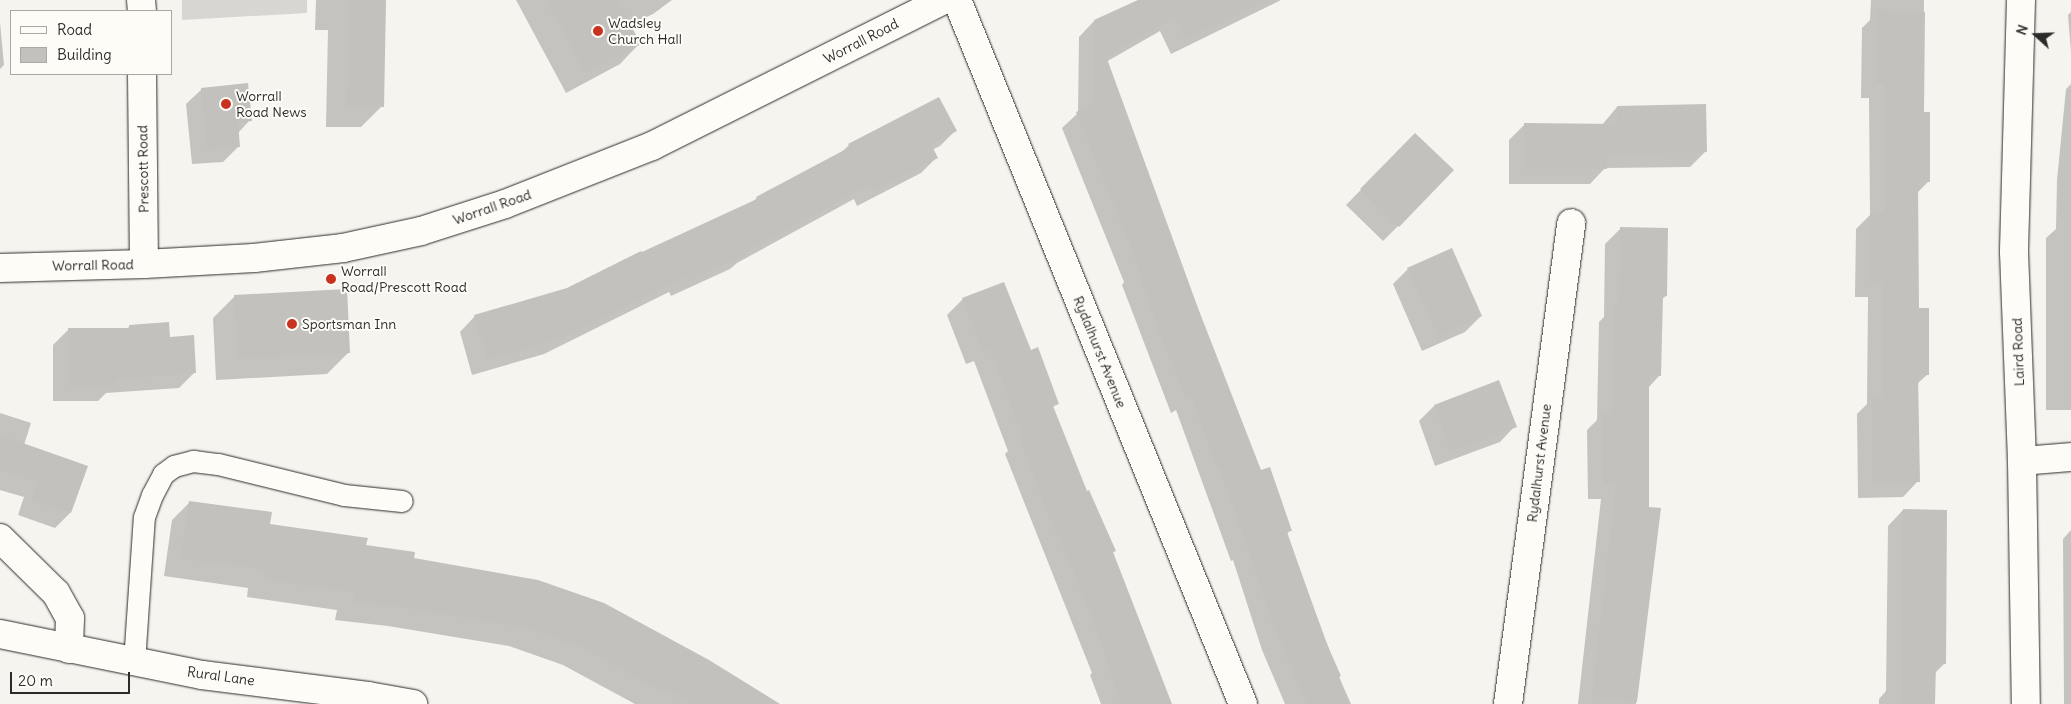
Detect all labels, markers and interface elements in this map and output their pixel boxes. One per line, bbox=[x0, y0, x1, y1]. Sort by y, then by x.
legend bbox=[10, 10, 172, 75]
north arrow bbox=[2011, 10, 2061, 60]
place label: Wadsley Church Hall bbox=[608, 15, 682, 48]
street label: Worrall Road bbox=[821, 15, 901, 67]
text: Road bbox=[57, 20, 92, 39]
text: N bbox=[2012, 22, 2032, 37]
marker: Wadsley Church Hall bbox=[592, 25, 604, 37]
text: Building bbox=[57, 45, 112, 64]
place label: Worrall Road News bbox=[236, 88, 307, 120]
marker: Worrall Road News bbox=[220, 98, 232, 110]
street label: Prescott Road bbox=[134, 125, 152, 213]
street label: Worrall Road bbox=[451, 186, 533, 228]
street label: Worrall Road bbox=[52, 256, 134, 274]
place label: Worrall Road/Prescott Road bbox=[341, 263, 467, 296]
marker: Worrall Road/Prescott Road bbox=[325, 273, 337, 285]
street label: Rydalhurst Avenue bbox=[1070, 294, 1130, 410]
place label: Sportsman Inn bbox=[302, 316, 396, 332]
street label: Laird Road bbox=[2008, 317, 2028, 387]
marker: Sportsman Inn bbox=[286, 318, 298, 330]
street label: Rydalhurst Avenue bbox=[1523, 403, 1555, 523]
scale bar bbox=[12, 662, 132, 694]
street label: Rural Lane bbox=[186, 663, 256, 689]
text: 20 m bbox=[18, 671, 53, 690]

